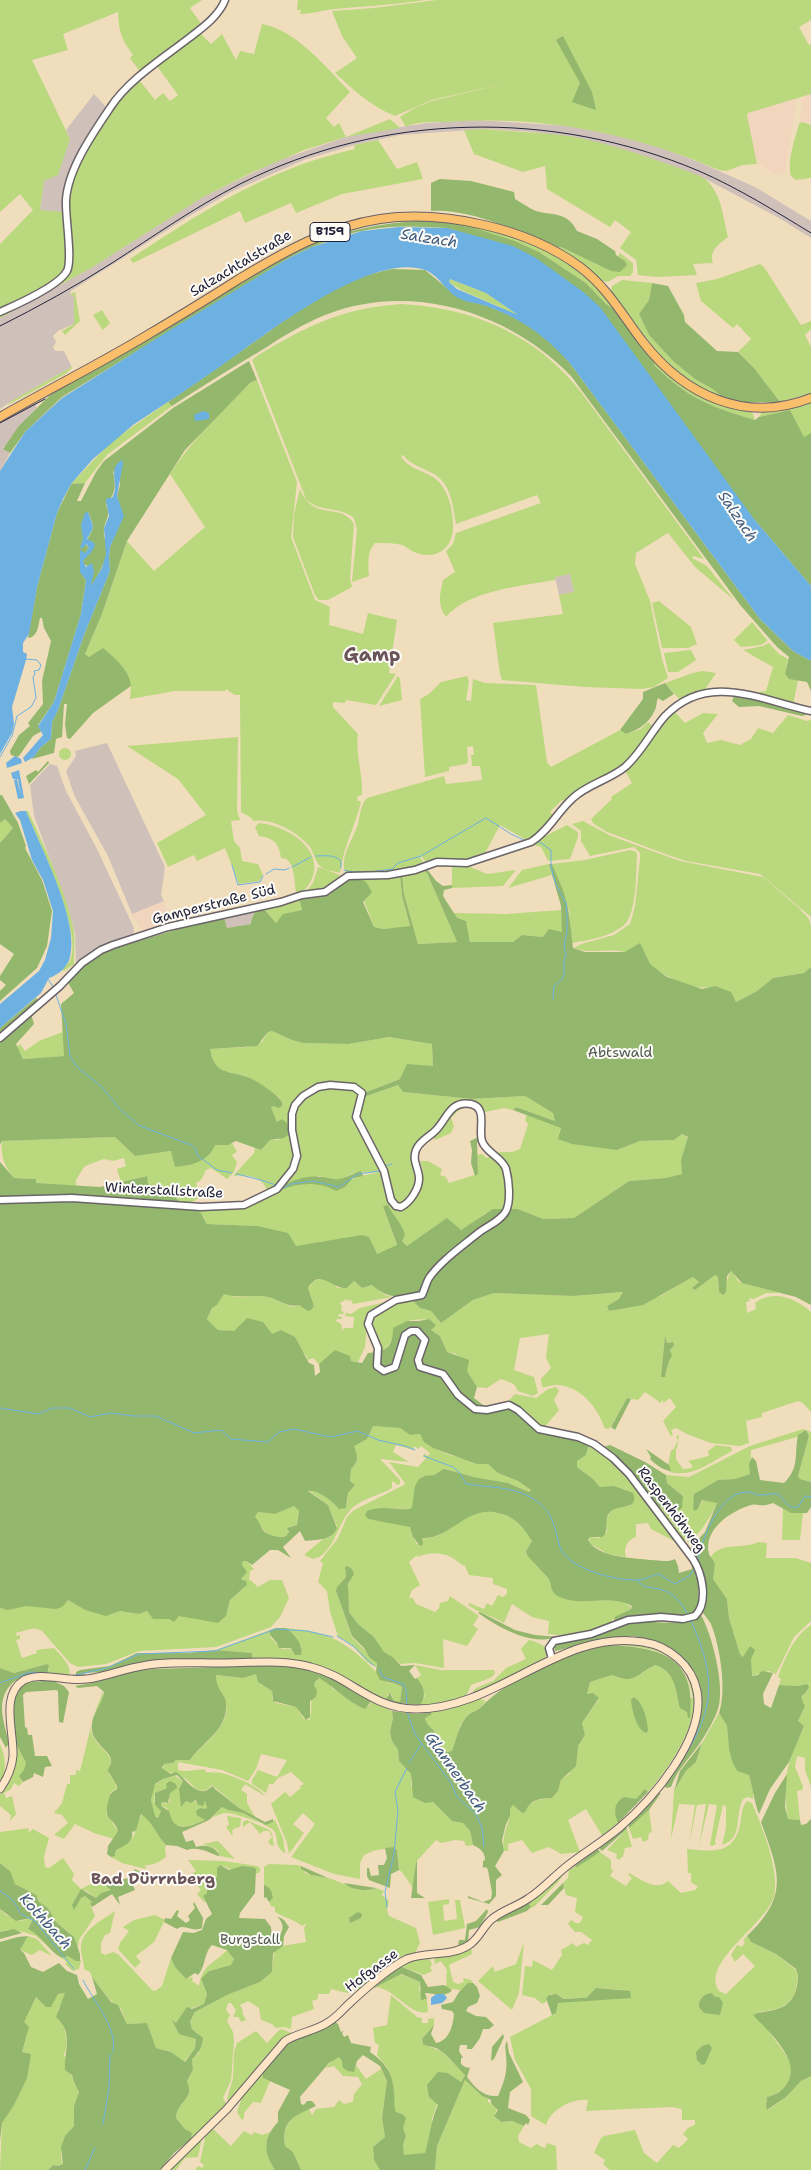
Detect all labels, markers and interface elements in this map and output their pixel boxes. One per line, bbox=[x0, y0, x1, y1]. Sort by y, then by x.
road number: B159 bbox=[310, 222, 350, 242]
water label: Salzach bbox=[399, 226, 459, 252]
street label: Salzachtalstraße bbox=[187, 227, 295, 301]
water label: Salzach bbox=[714, 488, 760, 546]
district label: Gamp bbox=[344, 645, 400, 667]
street label: Gamperstraße Süd bbox=[151, 882, 277, 928]
park label: Abtswald bbox=[588, 1045, 652, 1061]
street label: Winterstallstraße bbox=[104, 1180, 224, 1202]
street label: Raspenhöhweg bbox=[633, 1464, 709, 1556]
water label: Glannerbach bbox=[421, 1729, 489, 1817]
district label: Bad Dürrnberg bbox=[91, 1870, 215, 1890]
water label: Kothbach bbox=[15, 1890, 75, 1954]
park label: Burgstall bbox=[220, 1932, 280, 1948]
street label: Hofgasse bbox=[342, 1946, 402, 1996]

